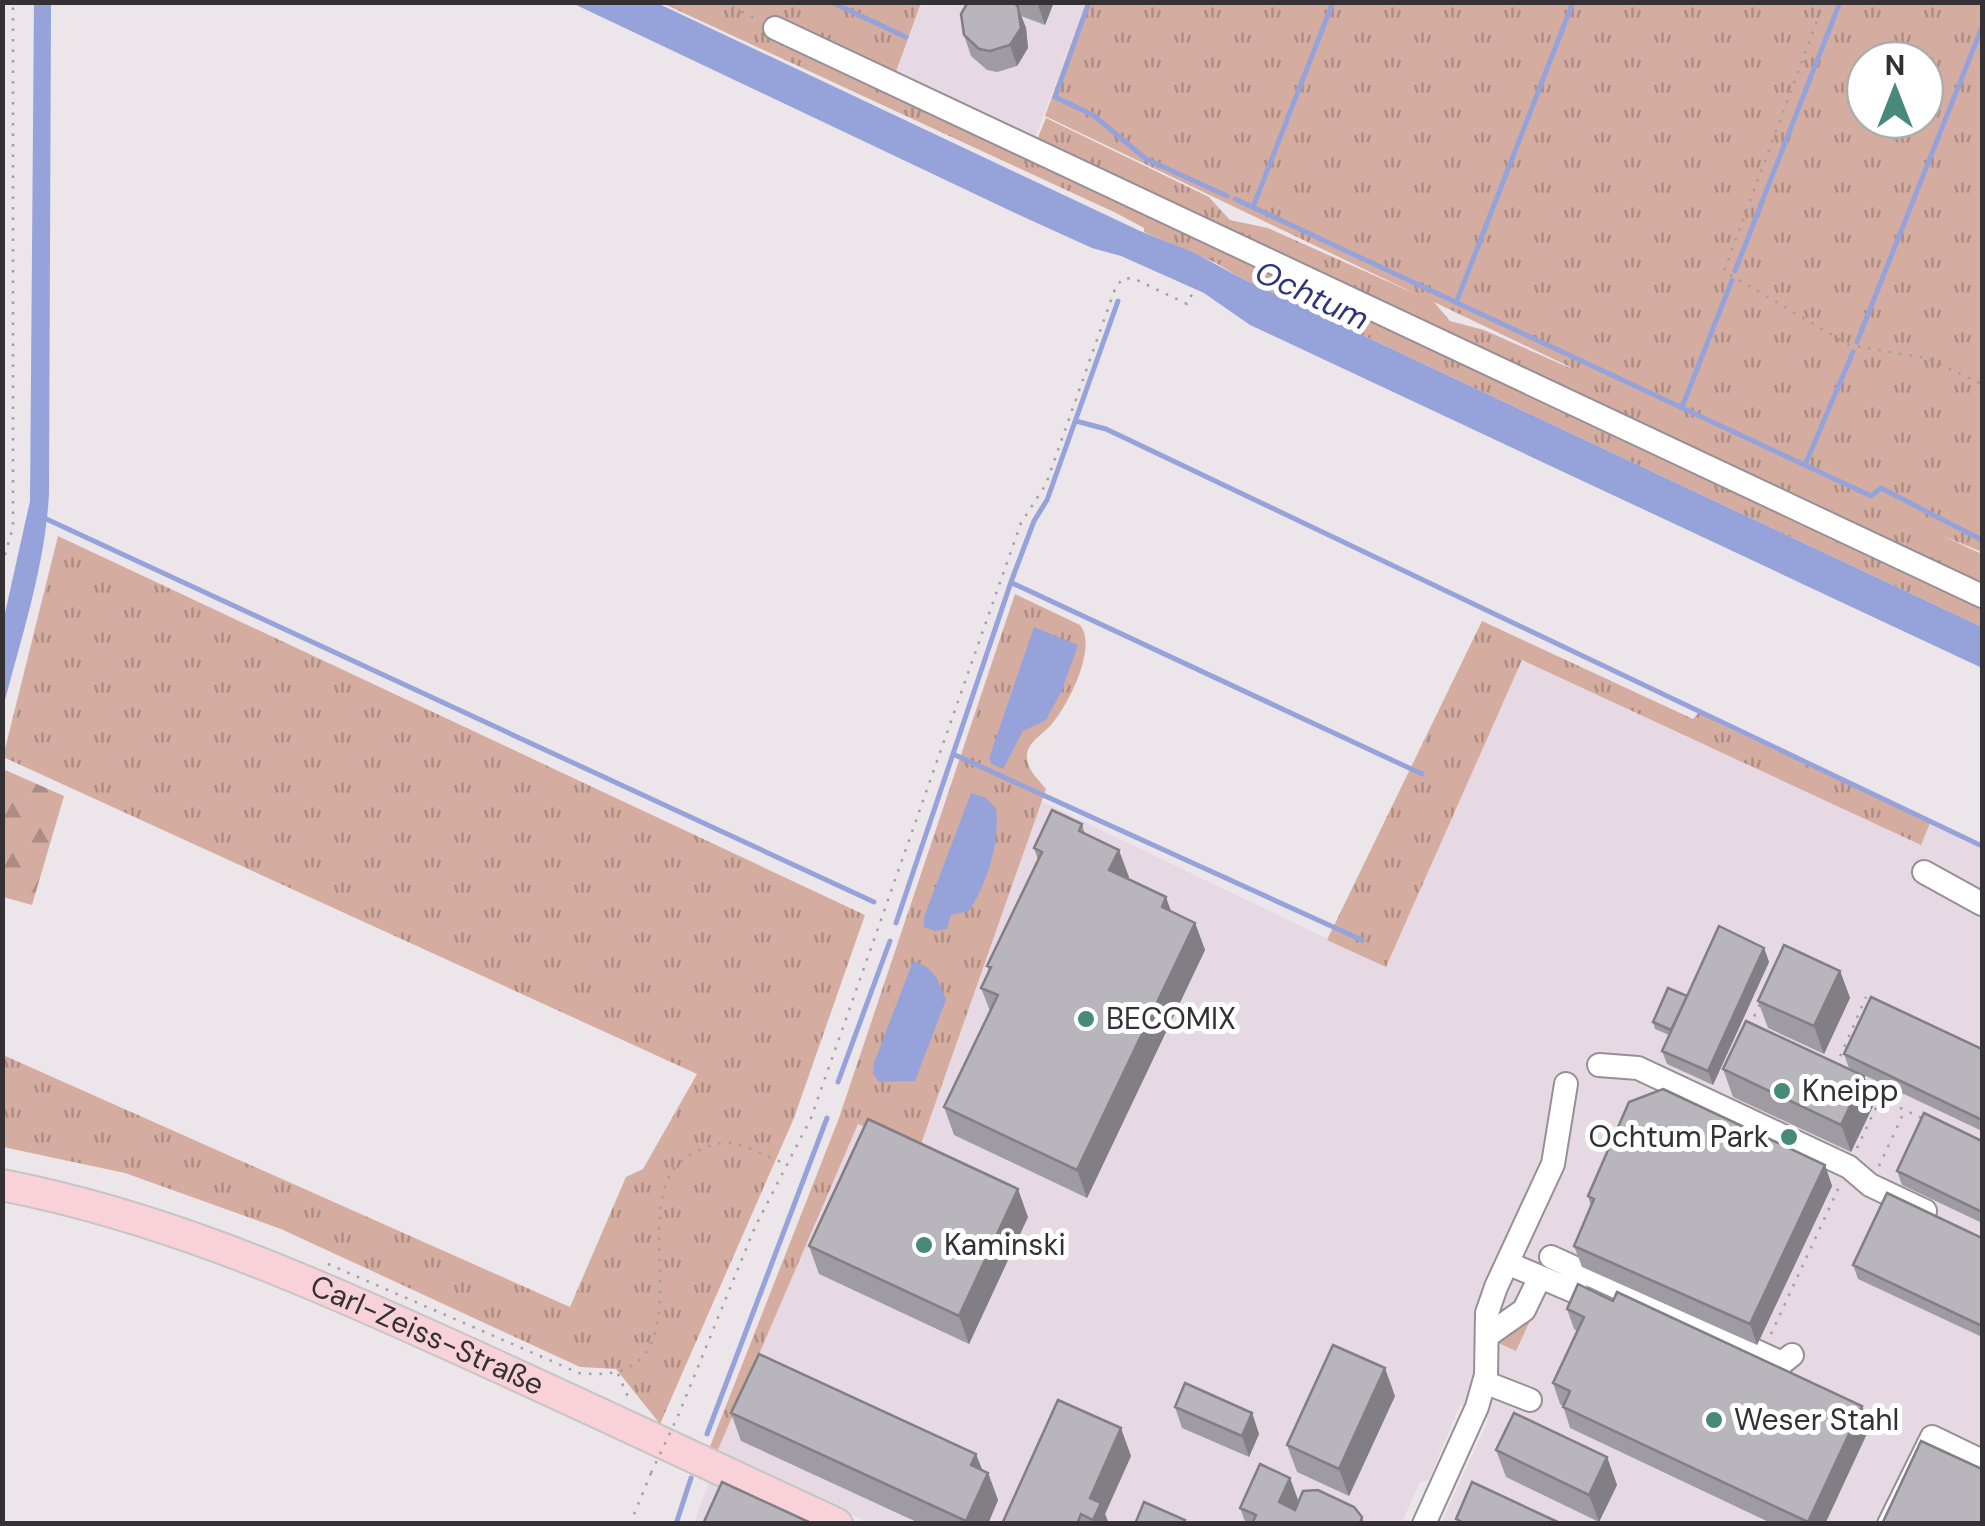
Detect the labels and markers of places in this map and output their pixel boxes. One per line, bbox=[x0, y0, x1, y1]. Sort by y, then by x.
place label: BECOMIX bbox=[1106, 999, 1236, 1038]
marker: BECOMIX bbox=[1075, 1008, 1097, 1030]
place label: Kneipp bbox=[1802, 1071, 1899, 1110]
marker: Kneipp bbox=[1771, 1080, 1793, 1102]
place label: Ochtum Park bbox=[1588, 1117, 1769, 1156]
marker: Ochtum Park bbox=[1778, 1126, 1800, 1148]
place label: Kaminski bbox=[944, 1225, 1066, 1264]
marker: Kaminski bbox=[913, 1234, 935, 1256]
place label: Weser Stahl bbox=[1734, 1400, 1899, 1439]
marker: Weser Stahl bbox=[1703, 1409, 1725, 1431]

